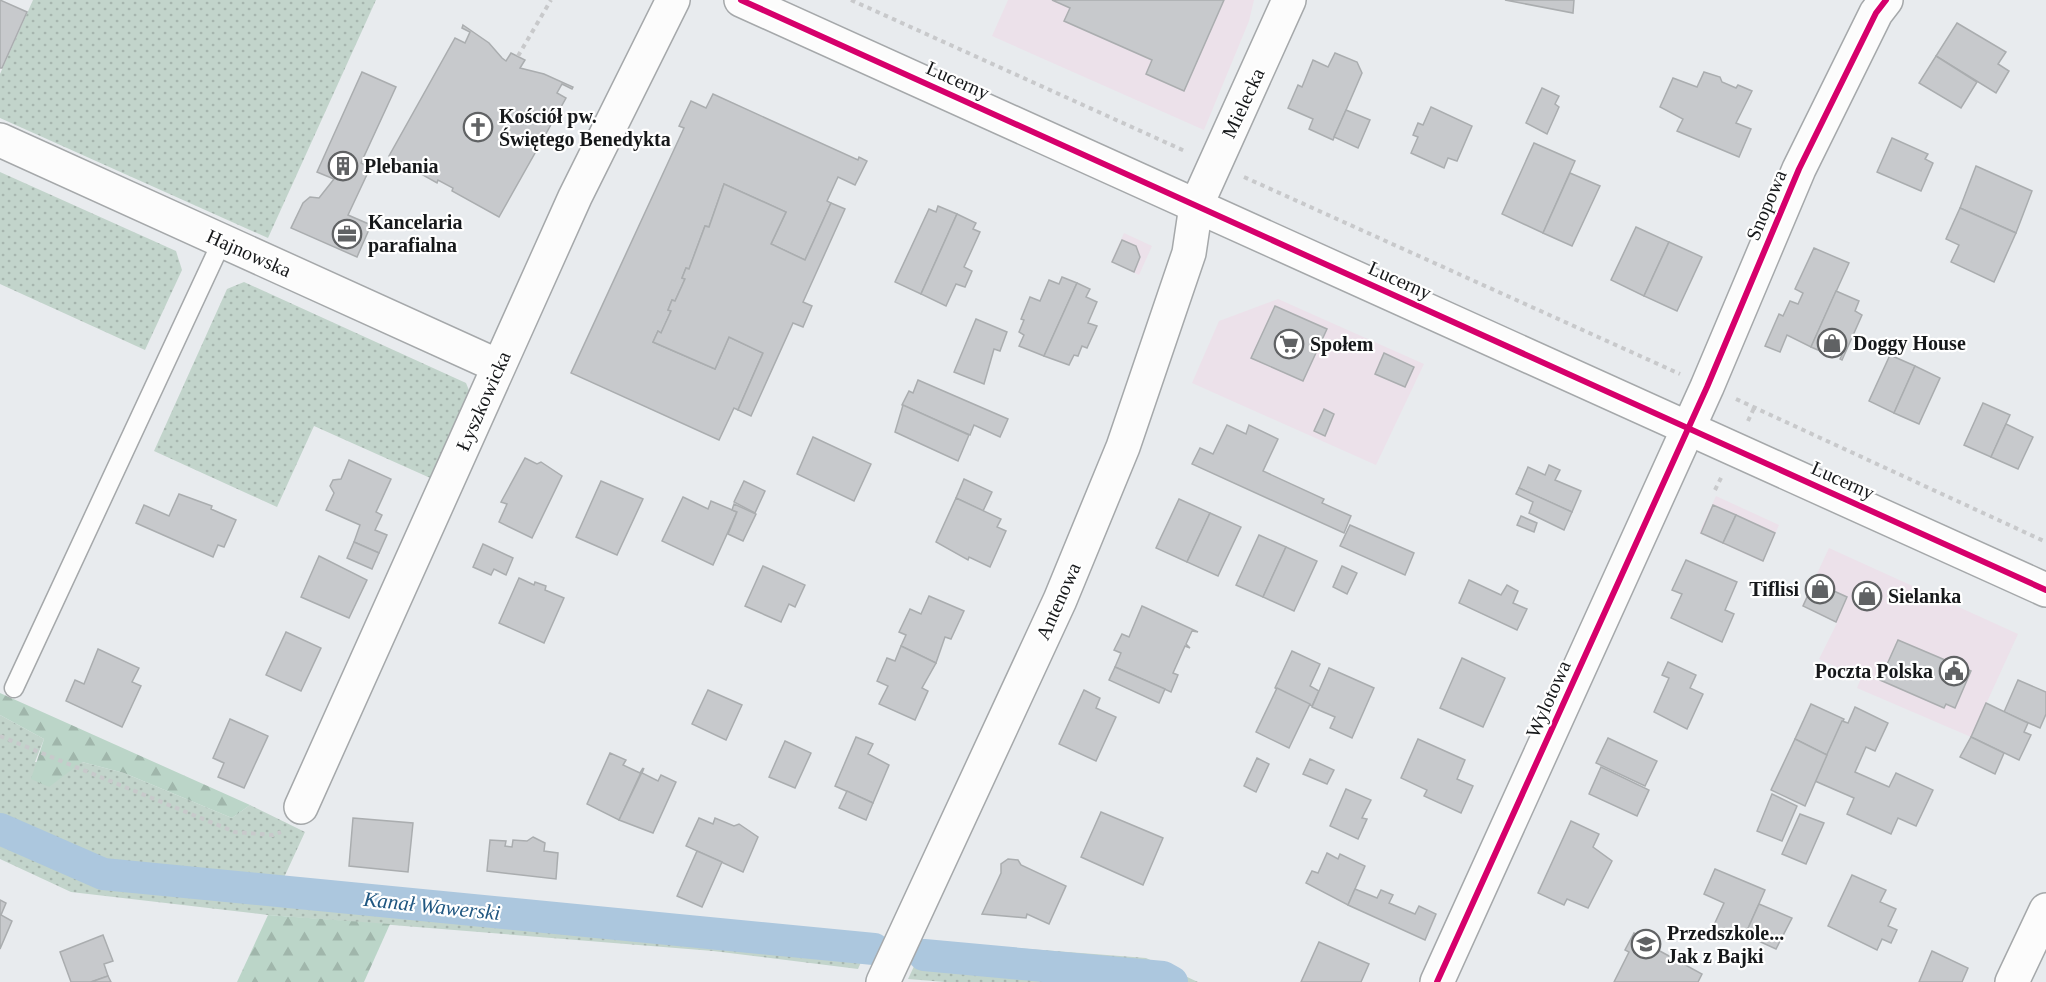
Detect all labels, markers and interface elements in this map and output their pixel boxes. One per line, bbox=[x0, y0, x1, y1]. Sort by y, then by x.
street label: Lucerny bbox=[923, 56, 993, 105]
street label: Mielecka bbox=[1217, 65, 1269, 141]
place label: Kościół pw. Świętego Benedykta bbox=[499, 105, 671, 151]
church icon: Kościół pw. Świętego Benedykta bbox=[462, 111, 494, 143]
building icon: Plebania bbox=[327, 150, 359, 182]
place label: Plebania bbox=[364, 155, 438, 177]
street label: Snopowa bbox=[1741, 166, 1792, 244]
place label: Kancelaria parafialna bbox=[368, 211, 462, 257]
office icon: Kancelaria parafialna bbox=[331, 218, 363, 250]
street label: Hajnowska bbox=[203, 225, 295, 282]
street label: Lucerny bbox=[1365, 256, 1435, 305]
shop icon: Doggy House bbox=[1816, 327, 1848, 359]
supermarket icon: Społem bbox=[1273, 328, 1305, 360]
place label: Doggy House bbox=[1853, 332, 1966, 355]
place label: Społem bbox=[1310, 333, 1374, 356]
street label: Łyszkowicka bbox=[451, 348, 516, 455]
street label: Lucerny bbox=[1808, 456, 1878, 505]
street label: Antenowa bbox=[1031, 559, 1085, 643]
shop icon: Tiflisi bbox=[1804, 573, 1836, 605]
place label: Tiflisi bbox=[1749, 578, 1799, 600]
shop icon: Sielanka bbox=[1851, 580, 1883, 612]
place label: Sielanka bbox=[1888, 585, 1961, 607]
public building icon: Poczta Polska bbox=[1938, 655, 1970, 687]
street label: Wylotowa bbox=[1521, 657, 1576, 741]
place label: Poczta Polska bbox=[1815, 660, 1933, 682]
water label: Kanał Wawerski bbox=[361, 887, 502, 925]
place label: Przedszkole... Jak z Bajki bbox=[1667, 922, 1784, 968]
school or university icon: Przedszkole... Jak z Bajki bbox=[1630, 928, 1662, 960]

